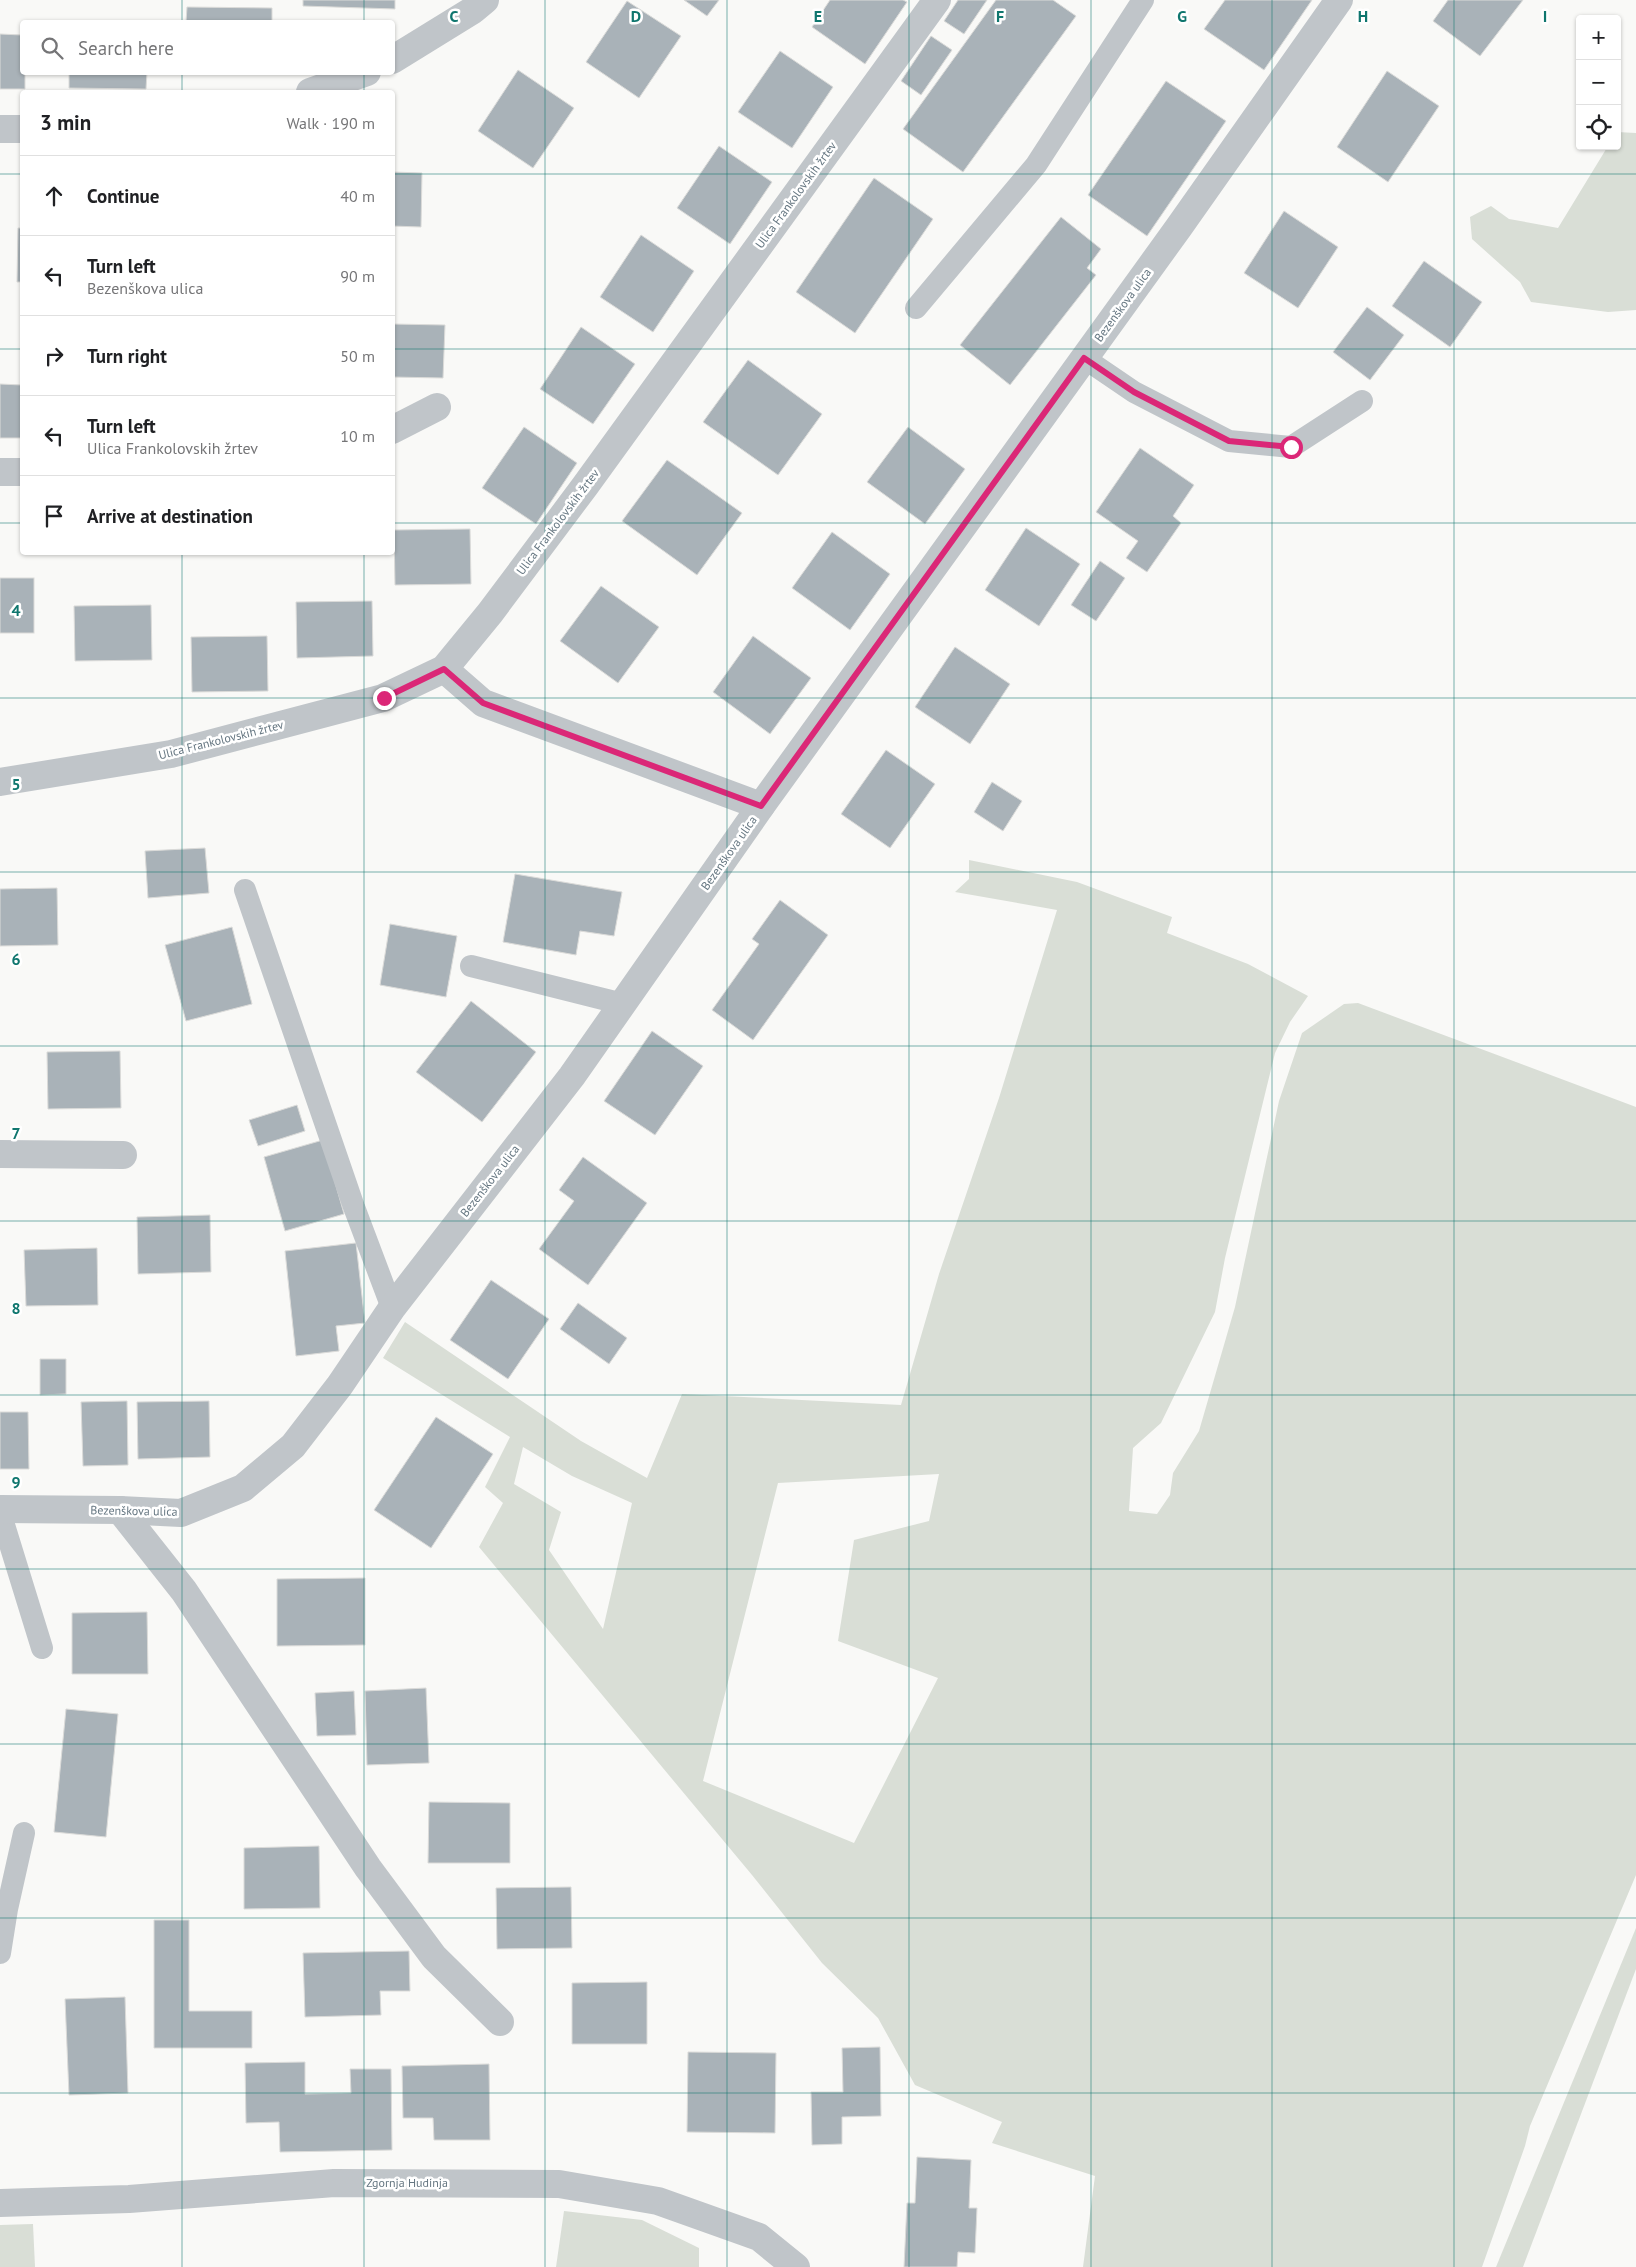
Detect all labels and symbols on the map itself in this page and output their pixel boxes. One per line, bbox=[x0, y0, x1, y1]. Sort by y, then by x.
text: C bbox=[450, 6, 459, 26]
text: D bbox=[631, 6, 641, 26]
text: E bbox=[814, 6, 822, 26]
text: F bbox=[996, 6, 1004, 26]
text: G bbox=[1177, 6, 1187, 26]
text: H bbox=[1358, 6, 1368, 26]
text: I bbox=[1543, 6, 1547, 26]
street label: Ulica Frankolovskih žrtev bbox=[752, 138, 839, 251]
street label: Bezenškova ulica bbox=[1091, 265, 1154, 344]
route start bbox=[1280, 436, 1303, 459]
street label: Ulica Frankolovskih žrtev bbox=[513, 466, 602, 577]
text: 4 bbox=[11, 600, 21, 620]
route end bbox=[373, 687, 396, 710]
street label: Ulica Frankolovskih žrtev bbox=[157, 717, 285, 762]
text: 5 bbox=[11, 774, 21, 794]
street label: Bezenškova ulica bbox=[697, 813, 760, 893]
text: 6 bbox=[11, 949, 21, 969]
text: 7 bbox=[11, 1123, 21, 1143]
street label: Bezenškova ulica bbox=[457, 1142, 522, 1220]
text: 8 bbox=[11, 1298, 21, 1318]
text: 9 bbox=[11, 1472, 21, 1492]
street label: Bezenškova ulica bbox=[90, 1502, 178, 1519]
street label: Zgornja Hudinja bbox=[366, 2175, 448, 2190]

